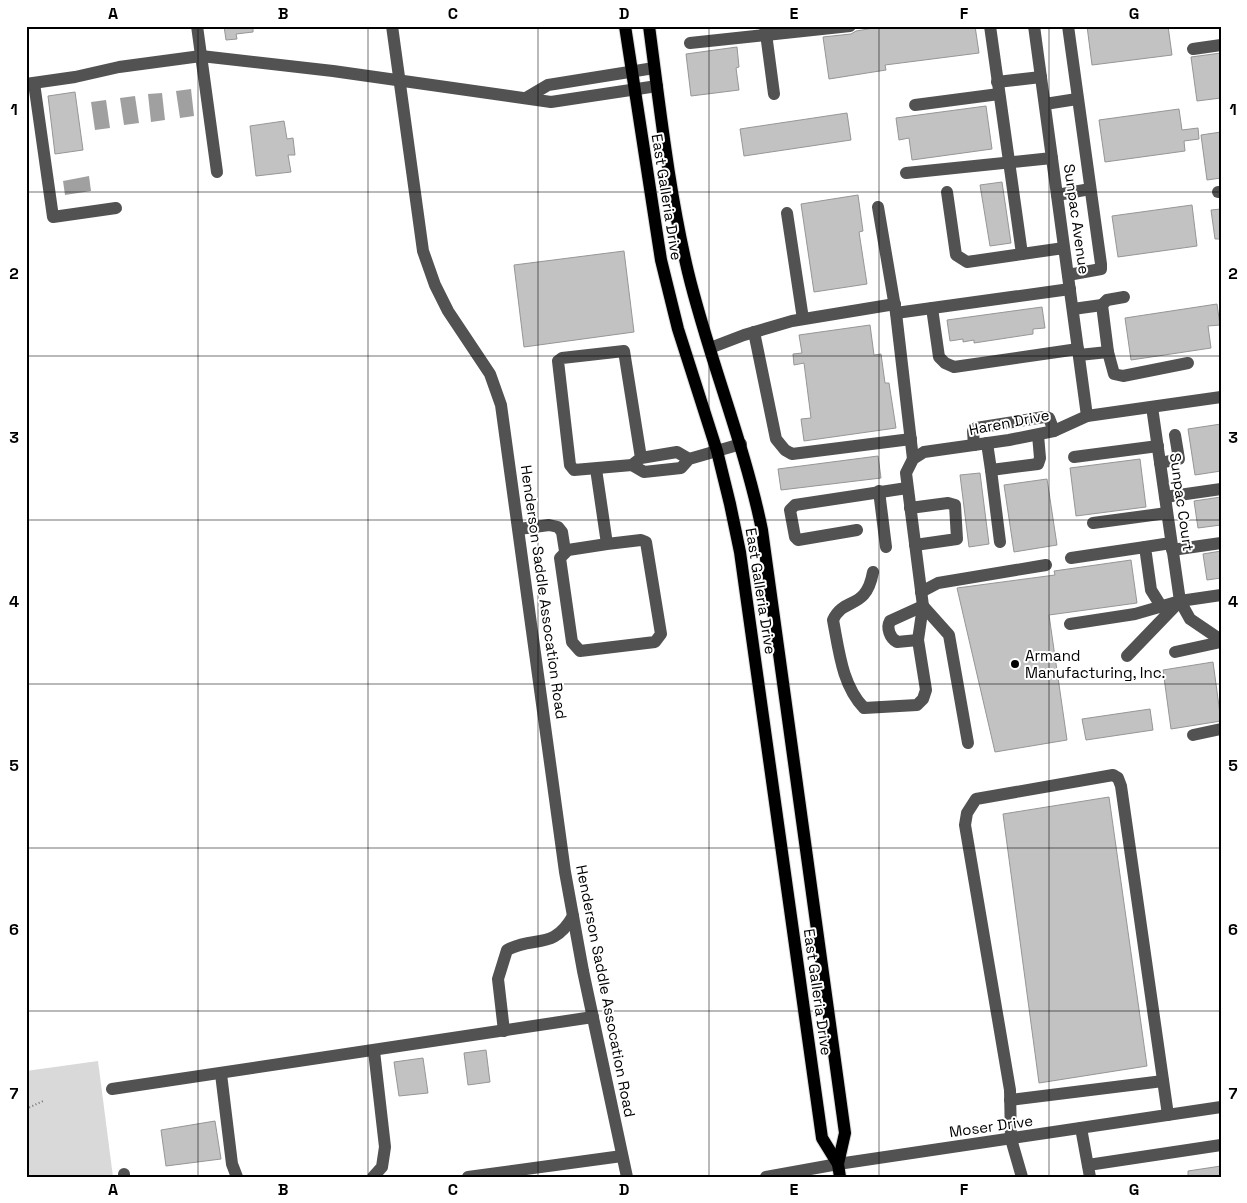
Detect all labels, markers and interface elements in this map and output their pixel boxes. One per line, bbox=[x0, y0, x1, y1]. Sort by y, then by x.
text: A bbox=[108, 3, 118, 24]
text: B bbox=[278, 3, 288, 24]
text: C bbox=[448, 3, 458, 24]
text: D bbox=[619, 3, 629, 24]
text: E bbox=[790, 3, 799, 24]
text: F bbox=[960, 3, 969, 24]
text: G bbox=[1129, 3, 1139, 24]
text: 1 bbox=[10, 99, 18, 120]
text: 1 bbox=[1229, 99, 1237, 120]
street label: East Galleria Drive bbox=[648, 132, 686, 262]
street label: Sunpac Avenue bbox=[1060, 163, 1094, 276]
text: 2 bbox=[9, 263, 19, 284]
text: 2 bbox=[1228, 263, 1238, 284]
street label: Haren Drive bbox=[967, 405, 1051, 439]
text: 3 bbox=[9, 427, 19, 448]
text: 3 bbox=[1228, 427, 1238, 448]
street label: Sunpac Court bbox=[1166, 452, 1198, 552]
street label: Henderson Saddle Assocation Road bbox=[517, 464, 571, 720]
street label: East Galleria Drive bbox=[742, 526, 780, 656]
text: 4 bbox=[9, 591, 19, 612]
text: 4 bbox=[1228, 591, 1238, 612]
place label: Armand Manufacturing, Inc. bbox=[1025, 646, 1165, 682]
marker: Armand Manufacturing, Inc. bbox=[1009, 658, 1021, 670]
text: 5 bbox=[9, 755, 19, 776]
text: 5 bbox=[1228, 755, 1238, 776]
street label: Henderson Saddle Assocation Road bbox=[572, 863, 640, 1119]
text: 6 bbox=[9, 919, 19, 940]
text: 6 bbox=[1228, 919, 1238, 940]
street label: East Galleria Drive bbox=[800, 927, 836, 1057]
text: 7 bbox=[10, 1083, 19, 1104]
text: 7 bbox=[1229, 1083, 1238, 1104]
street label: Moser Drive bbox=[948, 1111, 1034, 1141]
text: A bbox=[108, 1179, 118, 1200]
text: B bbox=[278, 1179, 288, 1200]
text: C bbox=[448, 1179, 458, 1200]
text: D bbox=[619, 1179, 629, 1200]
text: E bbox=[790, 1179, 799, 1200]
text: F bbox=[960, 1179, 969, 1200]
text: G bbox=[1129, 1179, 1139, 1200]

